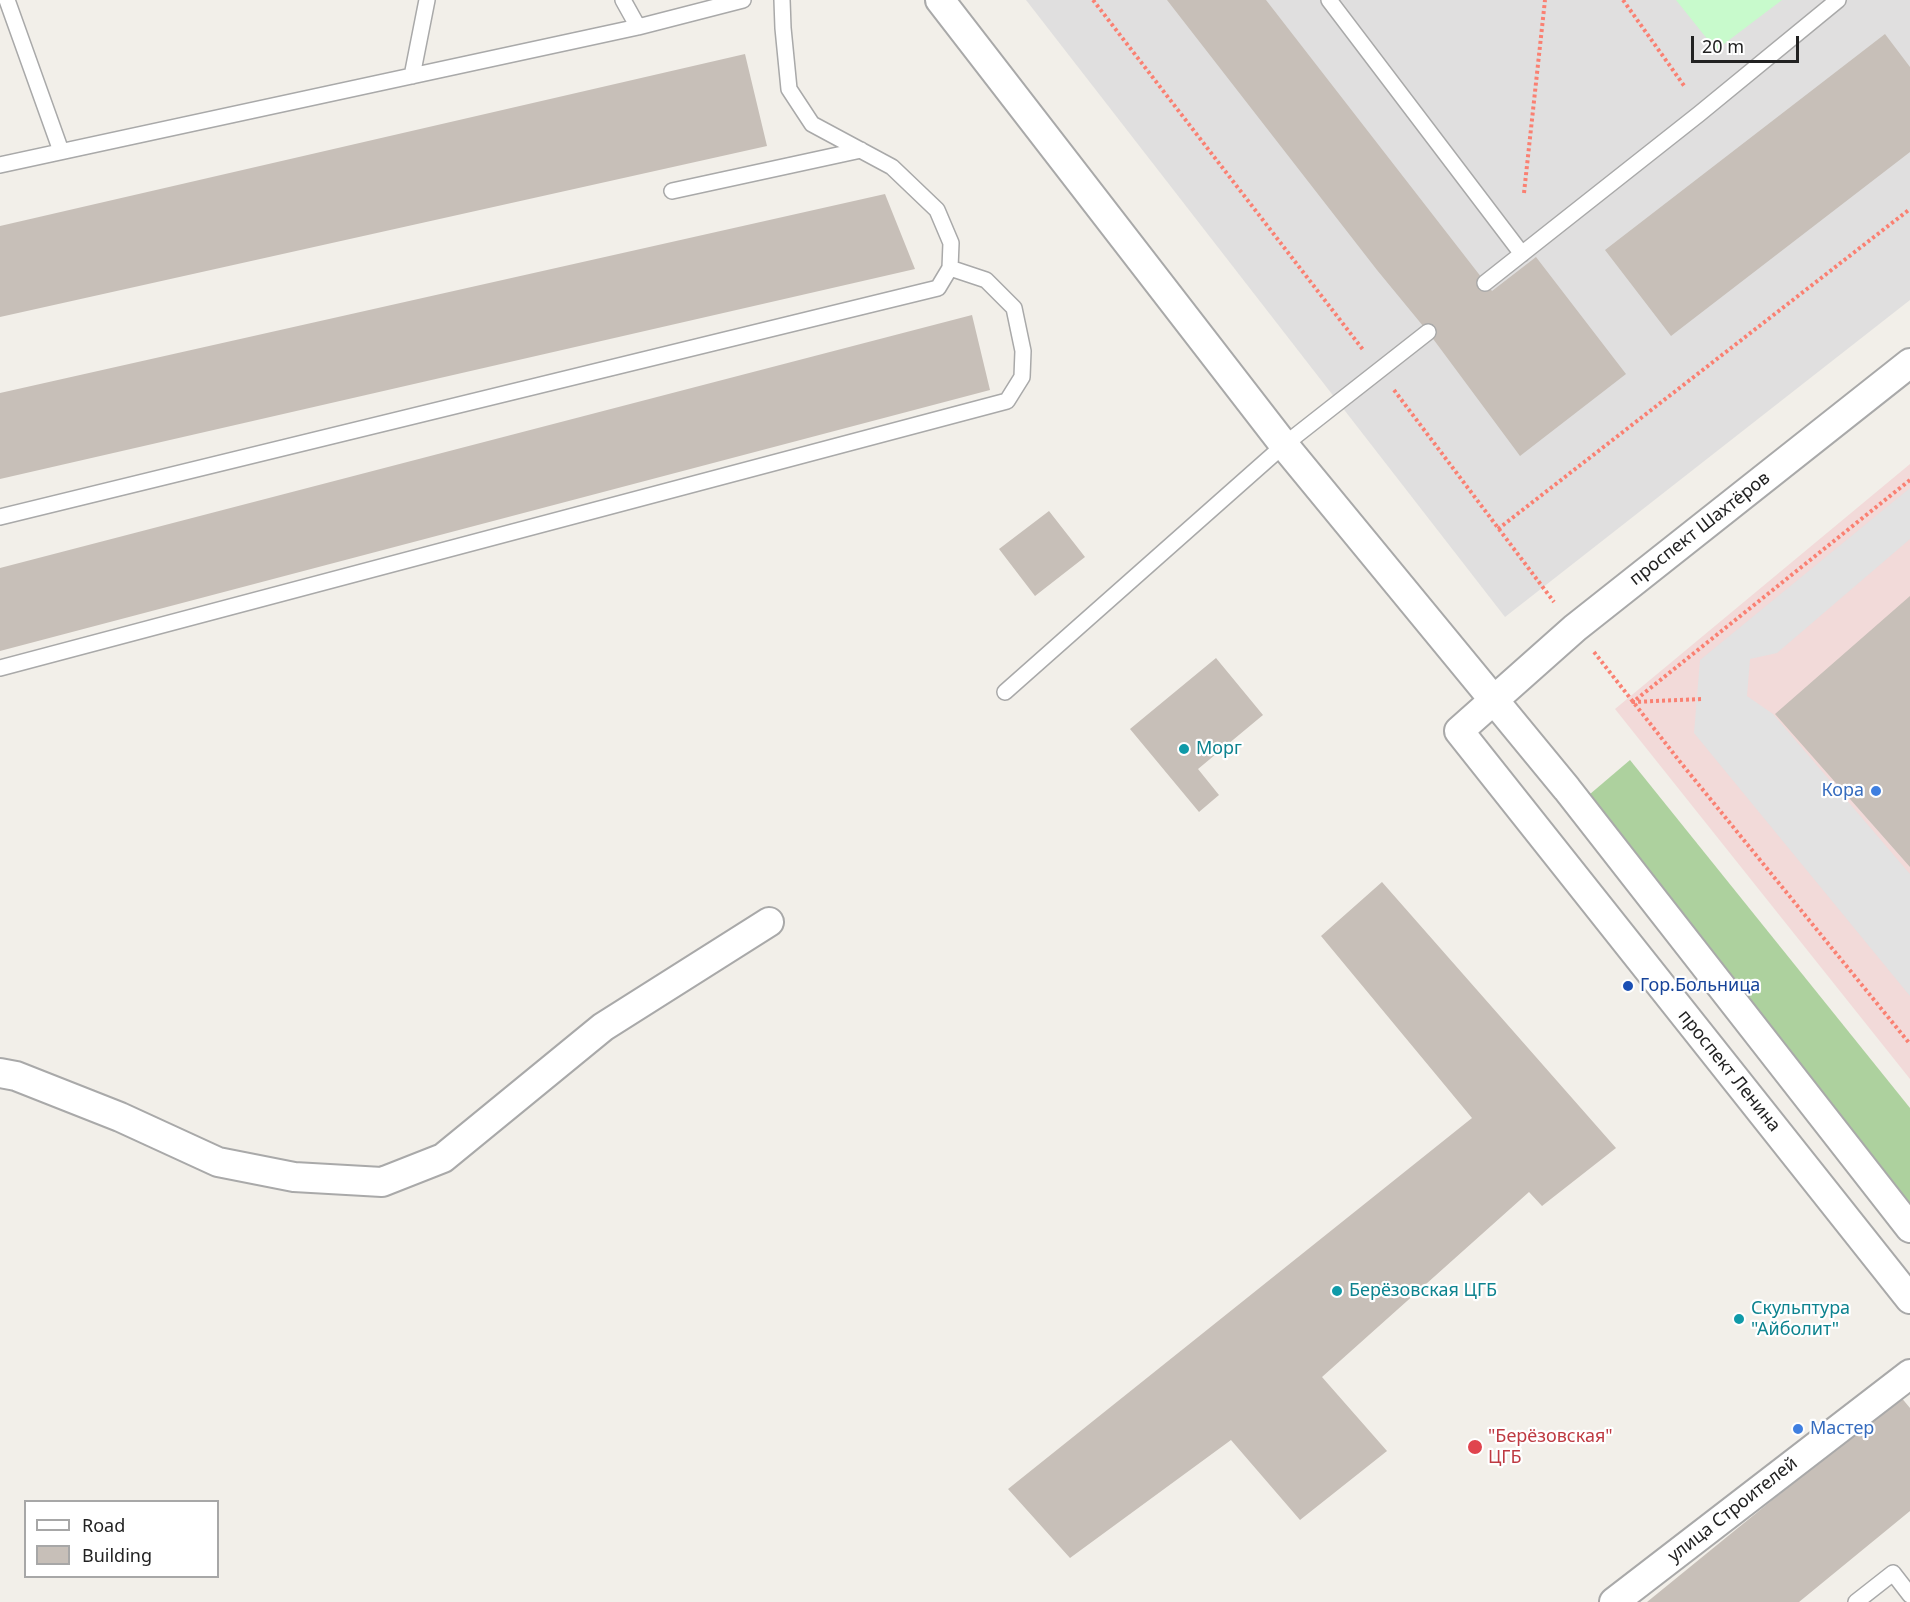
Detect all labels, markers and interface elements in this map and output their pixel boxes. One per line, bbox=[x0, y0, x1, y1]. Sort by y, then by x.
scale bar bbox=[1694, 24, 1802, 62]
text: 20 m bbox=[1702, 34, 1744, 58]
street label: проспект Шахтёров bbox=[1625, 467, 1775, 591]
place label: Морг bbox=[1196, 738, 1242, 760]
marker: Морг bbox=[1177, 742, 1191, 756]
place label: Кора bbox=[1821, 780, 1864, 802]
marker: Кора bbox=[1869, 784, 1883, 798]
place label: Гор.Больница bbox=[1640, 975, 1760, 997]
marker: Гор.Больница bbox=[1621, 979, 1635, 993]
street label: проспект Ленина bbox=[1673, 1006, 1785, 1136]
place label: Берёзовская ЦГБ bbox=[1349, 1280, 1497, 1302]
marker: Берёзовская ЦГБ bbox=[1330, 1284, 1344, 1298]
place label: Скульптура "Айболит" bbox=[1751, 1298, 1850, 1340]
marker: Скульптура "Айболит" bbox=[1732, 1312, 1746, 1326]
place label: Мастер bbox=[1810, 1418, 1874, 1440]
marker: Мастер bbox=[1791, 1422, 1805, 1436]
place label: "Берёзовская" ЦГБ bbox=[1488, 1426, 1613, 1468]
marker: "Берёзовская" ЦГБ bbox=[1466, 1438, 1484, 1456]
street label: улица Строителей bbox=[1664, 1453, 1802, 1567]
legend bbox=[24, 1500, 219, 1578]
text: Road bbox=[82, 1513, 125, 1537]
text: Building bbox=[82, 1543, 152, 1567]

